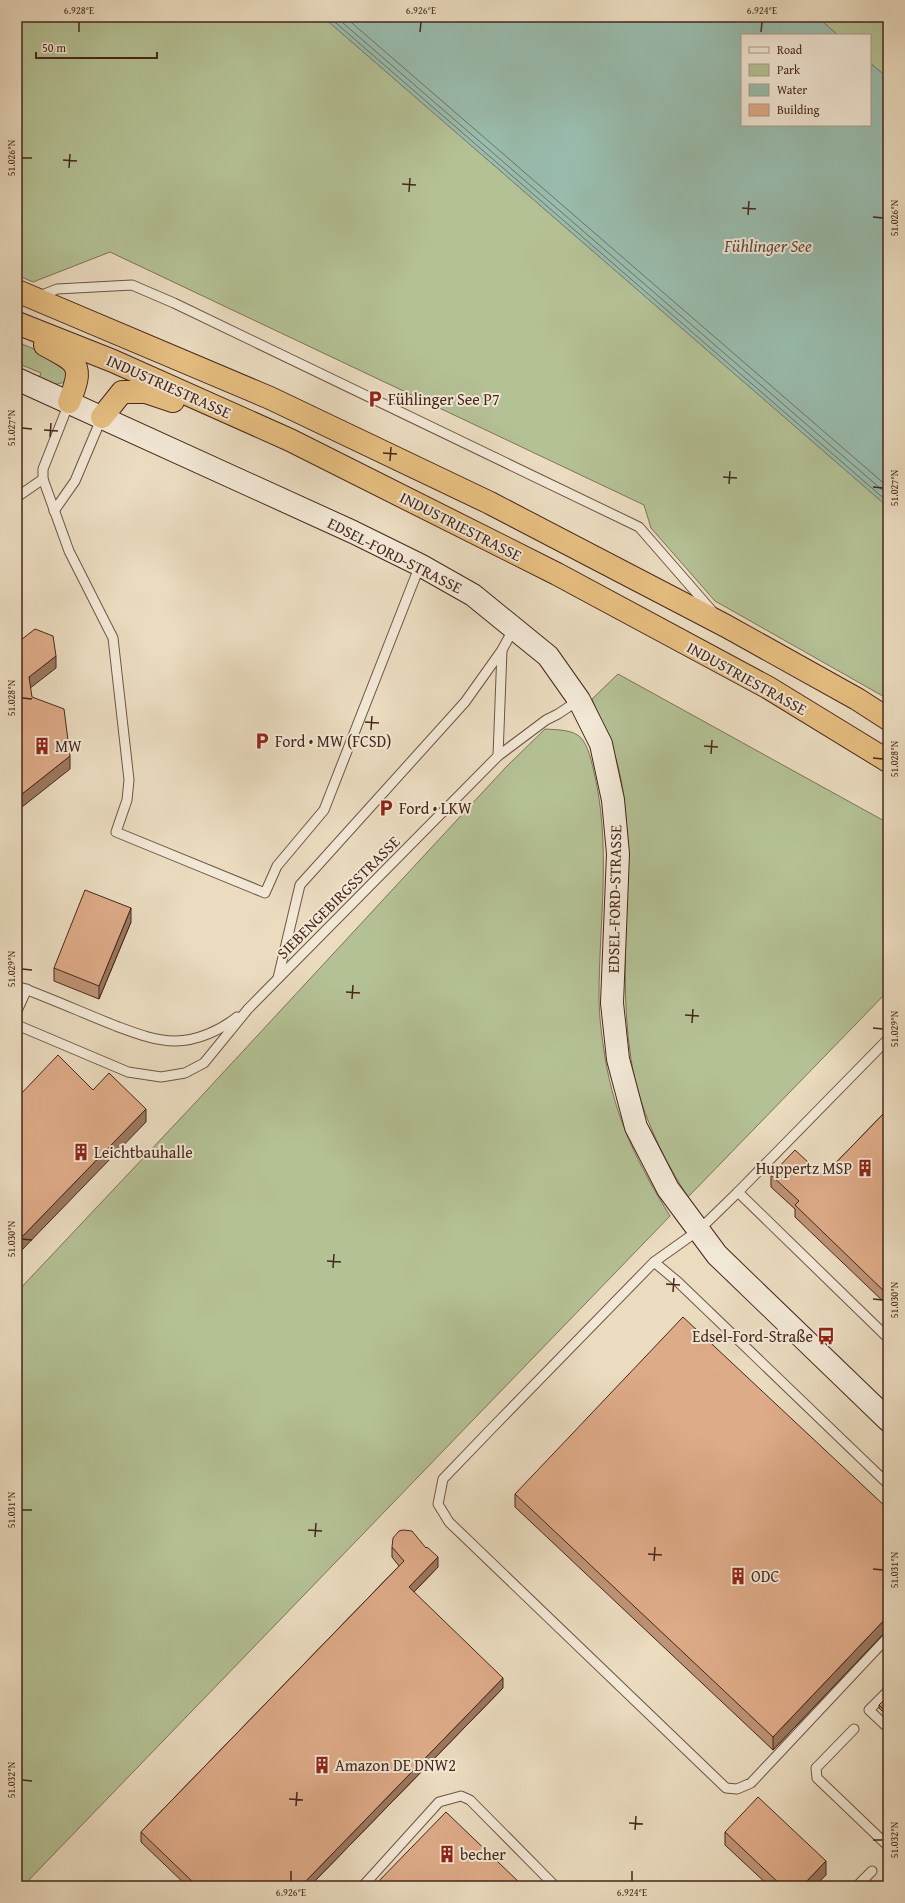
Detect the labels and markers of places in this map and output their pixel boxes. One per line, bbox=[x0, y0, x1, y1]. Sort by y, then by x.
place label: Fühlinger See P7 bbox=[388, 387, 500, 411]
parking icon: Fühlinger See P7 bbox=[365, 389, 385, 409]
place label: Ford • MW (FCSD) bbox=[275, 729, 391, 753]
parking icon: Ford • MW (FCSD) bbox=[252, 731, 272, 751]
place label: MW bbox=[55, 734, 82, 758]
building icon: MW bbox=[32, 736, 52, 756]
place label: Ford • LKW bbox=[399, 796, 472, 820]
parking icon: Ford • LKW bbox=[376, 798, 396, 818]
place label: Leichtbauhalle bbox=[94, 1140, 193, 1164]
building icon: Leichtbauhalle bbox=[71, 1142, 91, 1162]
place label: Huppertz MSP bbox=[756, 1156, 852, 1180]
building icon: Huppertz MSP bbox=[855, 1158, 875, 1178]
place label: Edsel-Ford-Straße bbox=[692, 1324, 813, 1348]
bus stop icon: Edsel-Ford-Straße bbox=[816, 1326, 836, 1346]
place label: ODC bbox=[751, 1564, 779, 1588]
building icon: ODC bbox=[728, 1566, 748, 1586]
place label: Amazon DE DNW2 bbox=[335, 1753, 456, 1777]
building icon: Amazon DE DNW2 bbox=[312, 1755, 332, 1775]
place label: becher bbox=[460, 1842, 506, 1866]
building icon: becher bbox=[437, 1844, 457, 1864]

